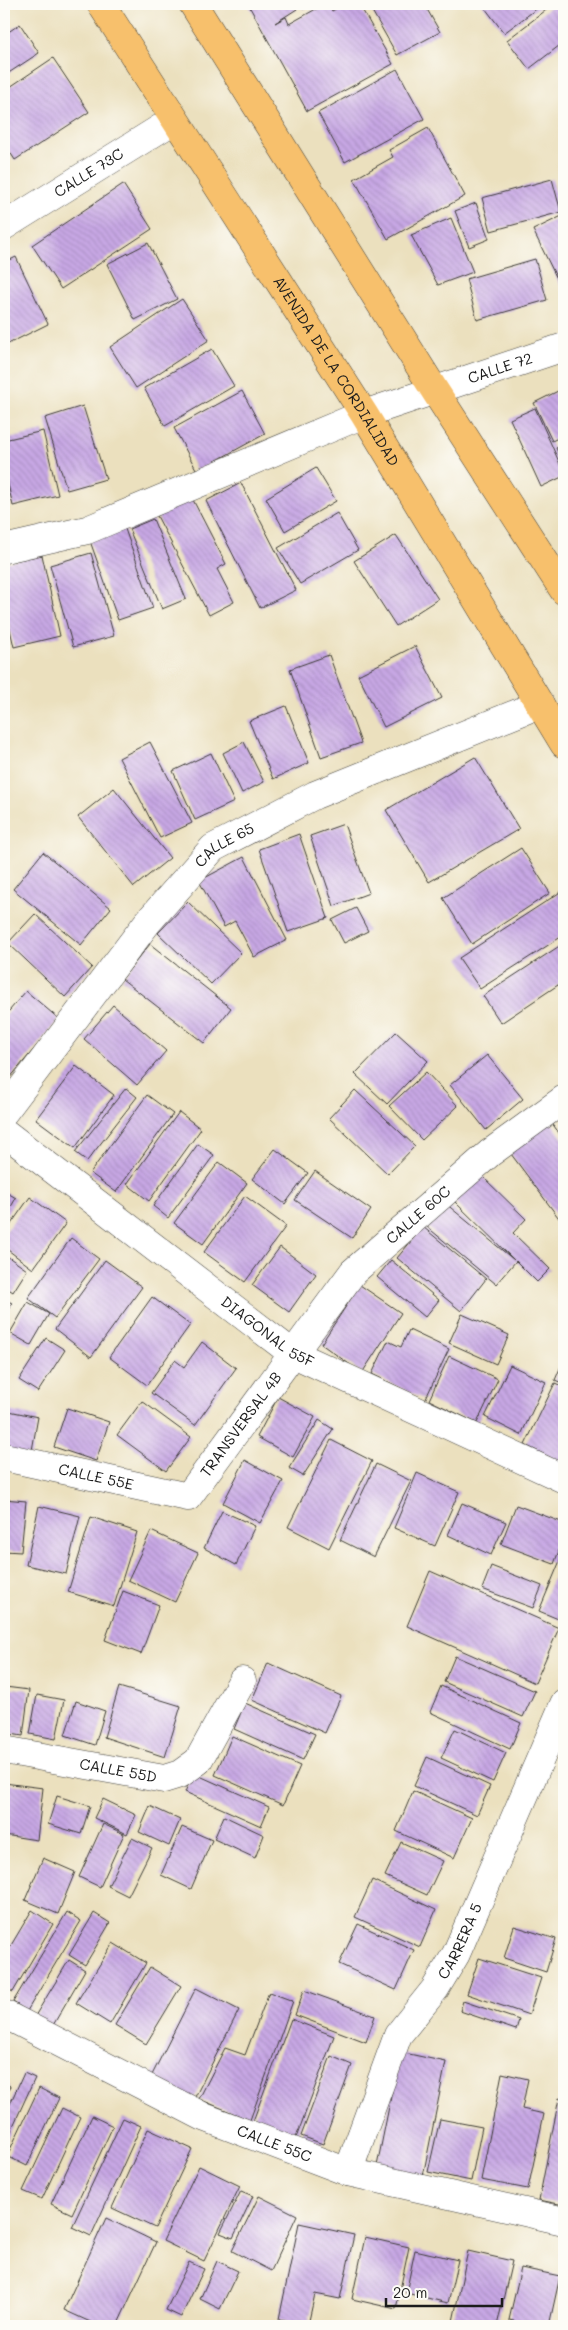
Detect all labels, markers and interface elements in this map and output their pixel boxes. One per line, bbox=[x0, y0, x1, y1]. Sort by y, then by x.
street label: CALLE 73C bbox=[50, 143, 127, 201]
street label: AVENIDA DE LA CORDIALIDAD bbox=[269, 272, 404, 470]
street label: CALLE 72 bbox=[465, 347, 535, 388]
street label: CALLE 65 bbox=[190, 817, 257, 871]
street label: CALLE 60C bbox=[381, 1181, 455, 1248]
street label: DIAGONAL 55F bbox=[217, 1291, 318, 1371]
street label: TRANSVERSAL 4B bbox=[195, 1368, 285, 1481]
street label: CALLE 55E bbox=[57, 1458, 136, 1494]
street label: CALLE 55D bbox=[78, 1753, 159, 1787]
street label: CARRERA 5 bbox=[432, 1900, 486, 1983]
street label: CALLE 55C bbox=[234, 2119, 315, 2166]
scale bar bbox=[386, 2275, 502, 2307]
text: 20 m bbox=[393, 2282, 427, 2302]

